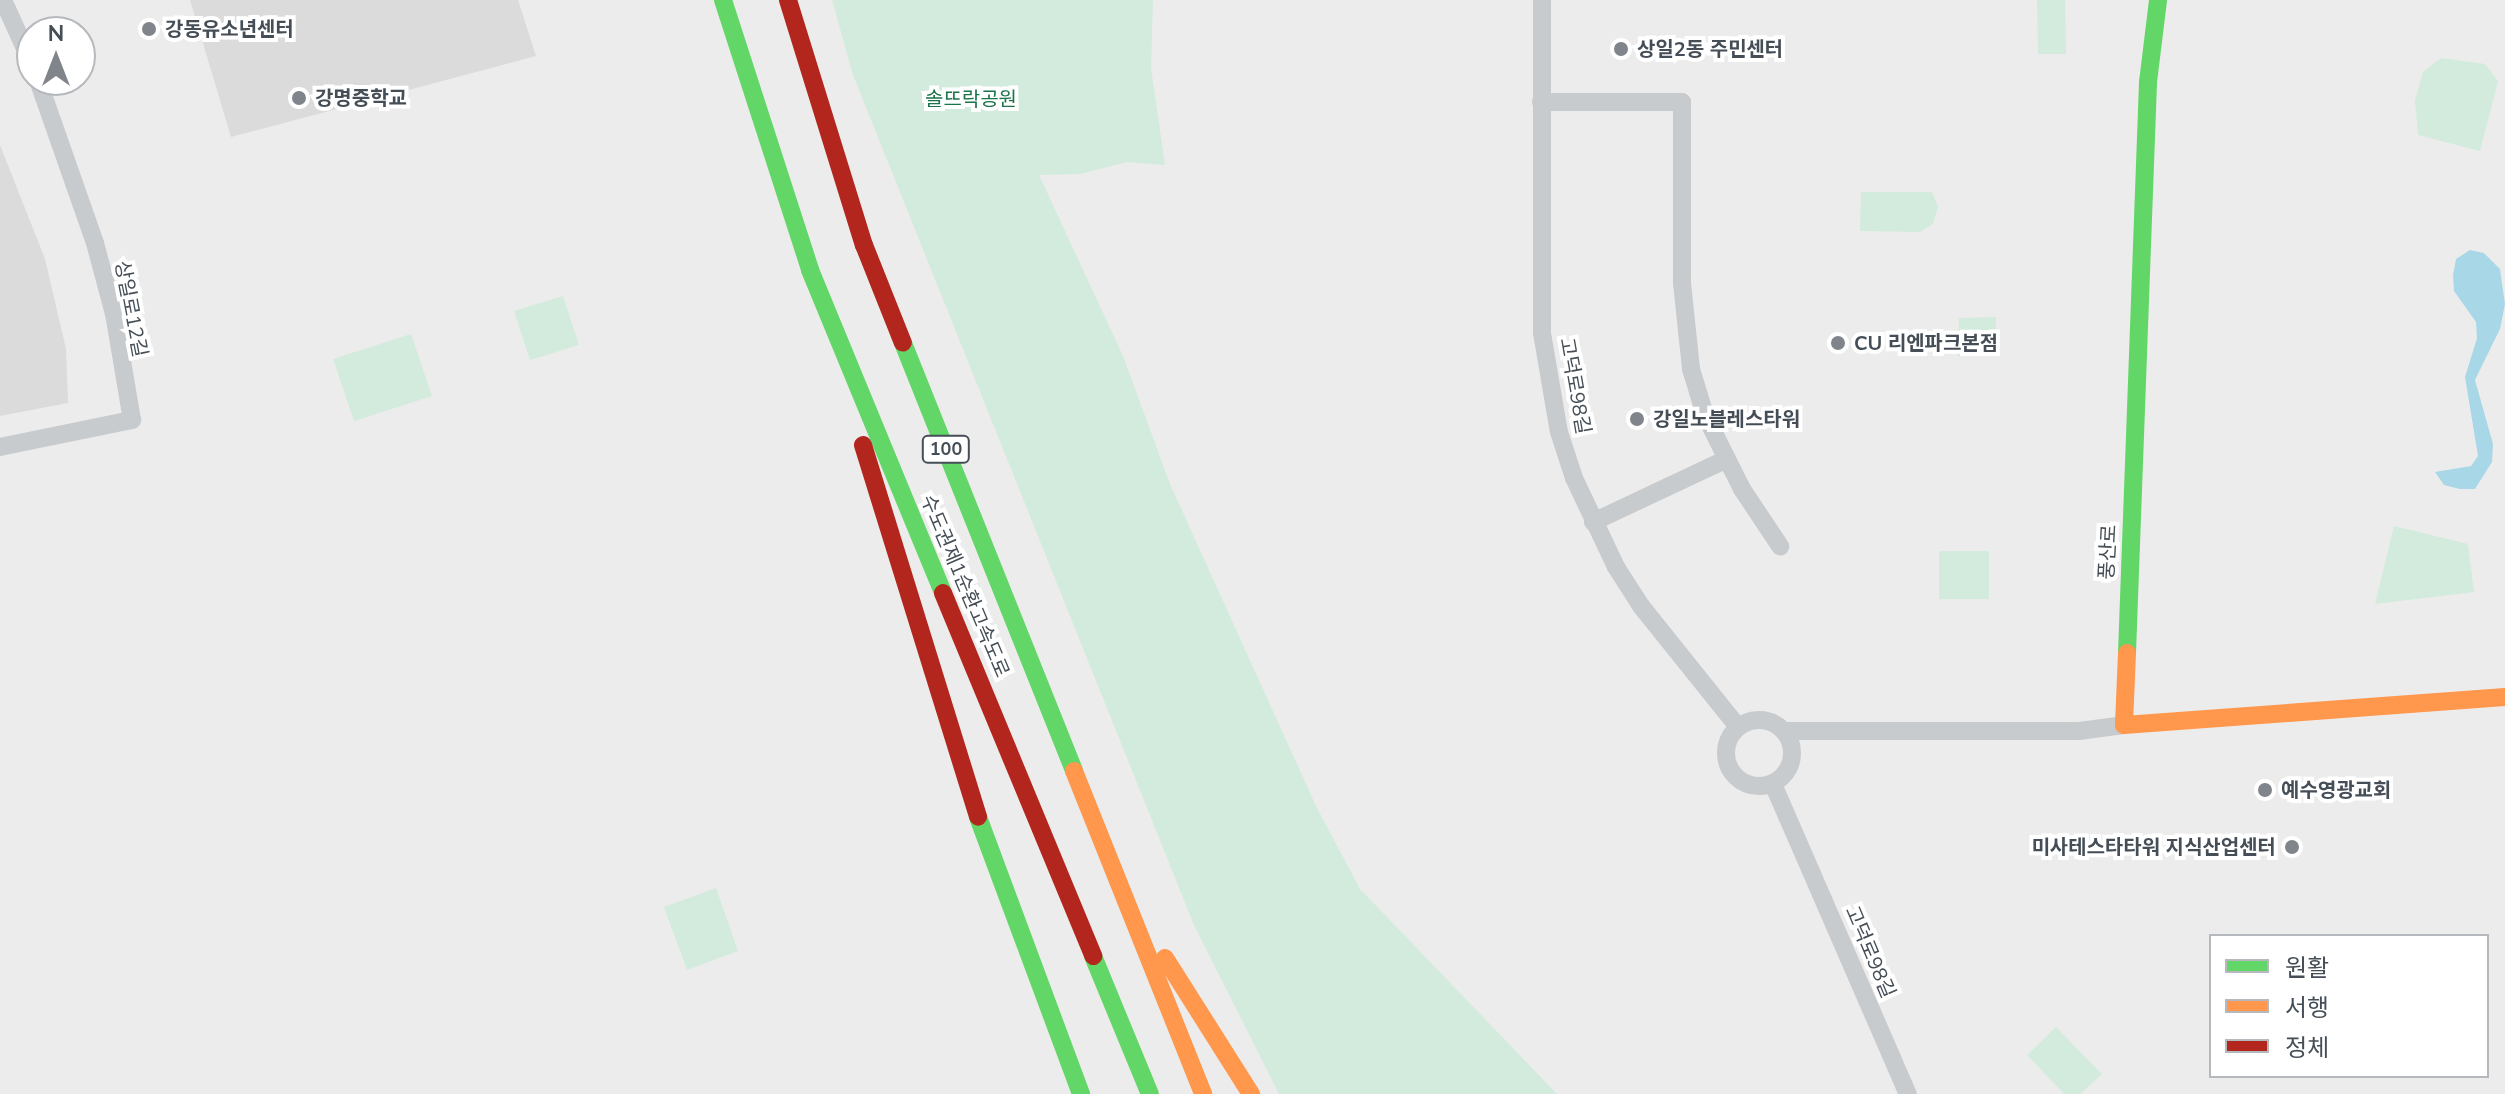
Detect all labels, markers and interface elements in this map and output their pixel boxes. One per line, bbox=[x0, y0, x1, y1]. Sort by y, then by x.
north arrow bbox=[16, 16, 96, 96]
place label: 강동유소년센터 bbox=[165, 17, 294, 41]
text: N bbox=[48, 19, 64, 49]
marker: 강동유소년센터 bbox=[140, 20, 158, 38]
place label: 상일2동 주민센터 bbox=[1637, 37, 1783, 61]
marker: 상일2동 주민센터 bbox=[1612, 40, 1630, 58]
place label: 강명중학교 bbox=[315, 86, 407, 110]
park label: 솔뜨락공원 bbox=[925, 87, 1017, 111]
marker: 강명중학교 bbox=[290, 89, 308, 107]
street label: 상일로12길 bbox=[110, 259, 152, 359]
place label: CU 리엔파크본점 bbox=[1854, 331, 1998, 355]
marker: CU 리엔파크본점 bbox=[1829, 334, 1847, 352]
street label: 고덕로98길 bbox=[1555, 336, 1595, 436]
place label: 강일노블레스타워 bbox=[1653, 407, 1800, 431]
marker: 강일노블레스타워 bbox=[1628, 410, 1646, 428]
road number: 100 bbox=[920, 435, 972, 463]
street label: 수도권제1순환고속도로 bbox=[916, 491, 1014, 681]
street label: 풍산로 bbox=[2095, 524, 2121, 580]
place label: 예수영광교회 bbox=[2281, 778, 2391, 802]
marker: 예수영광교회 bbox=[2256, 781, 2274, 799]
place label: 미사테스타타워 지식산업센터 bbox=[2031, 835, 2276, 859]
marker: 미사테스타타워 지식산업센터 bbox=[2283, 838, 2301, 856]
street label: 고덕로98길 bbox=[1840, 902, 1900, 1002]
legend bbox=[2209, 934, 2489, 1078]
text: 원활 bbox=[2285, 952, 2329, 984]
text: 서행 bbox=[2285, 992, 2329, 1024]
text: 정체 bbox=[2285, 1032, 2329, 1064]

